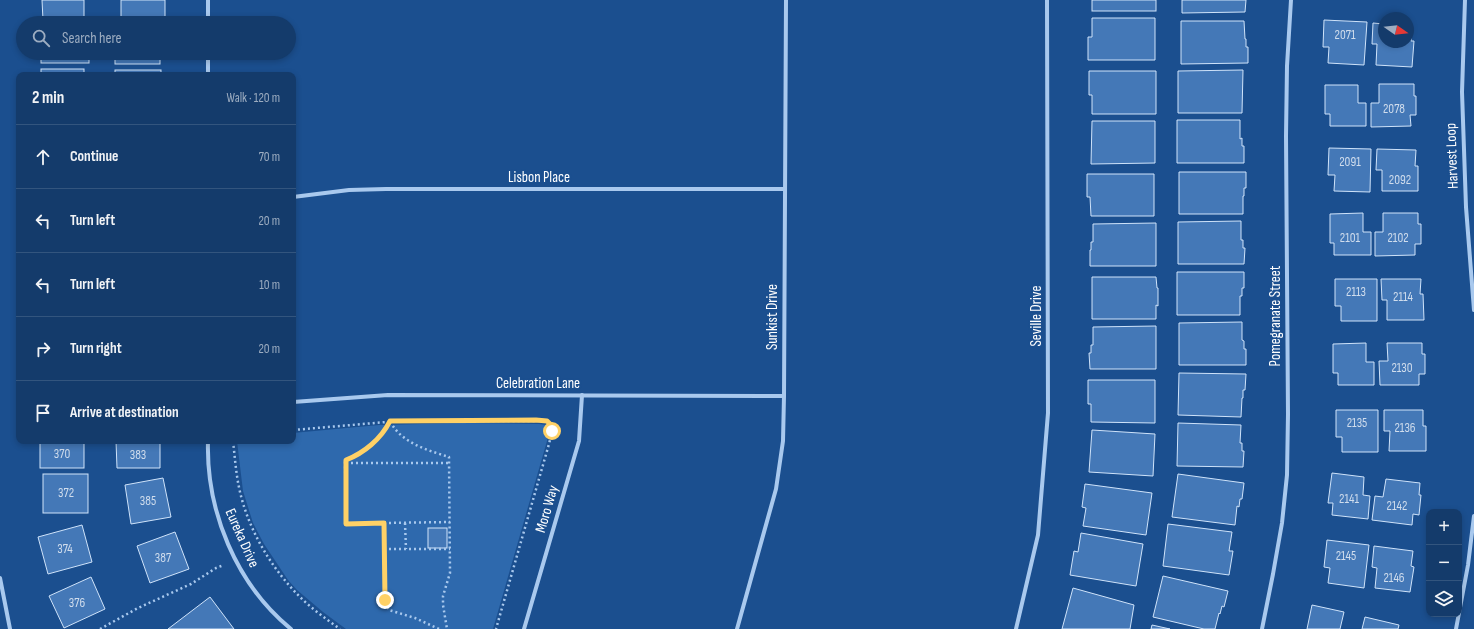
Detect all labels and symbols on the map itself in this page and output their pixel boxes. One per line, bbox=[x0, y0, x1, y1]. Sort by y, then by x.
north arrow bbox=[1378, 12, 1414, 48]
house number: 2071 bbox=[1335, 27, 1356, 43]
house number: 2078 bbox=[1383, 101, 1405, 117]
street label: Harvest Loop bbox=[1441, 123, 1463, 189]
house number: 2091 bbox=[1339, 154, 1361, 170]
street label: Lisbon Place bbox=[508, 168, 570, 187]
house number: 2092 bbox=[1389, 172, 1411, 188]
house number: 2101 bbox=[1340, 230, 1361, 246]
house number: 2102 bbox=[1387, 230, 1409, 246]
street label: Pomegranate Street bbox=[1266, 265, 1285, 366]
street label: Sunkist Drive bbox=[763, 284, 782, 350]
house number: 2113 bbox=[1346, 284, 1366, 300]
street label: Seville Drive bbox=[1027, 285, 1046, 347]
house number: 2114 bbox=[1393, 289, 1414, 305]
house number: 2130 bbox=[1391, 360, 1413, 376]
street label: Celebration Lane bbox=[496, 374, 580, 393]
house number: 2135 bbox=[1347, 415, 1367, 431]
house number: 2136 bbox=[1394, 420, 1416, 436]
route start bbox=[543, 422, 561, 440]
house number: 370 bbox=[54, 446, 70, 462]
house number: 383 bbox=[130, 447, 146, 463]
street label: Moro Way bbox=[531, 483, 563, 535]
house number: 372 bbox=[58, 485, 74, 501]
house number: 2141 bbox=[1339, 491, 1359, 507]
house number: 385 bbox=[140, 493, 156, 509]
house number: 2142 bbox=[1387, 498, 1407, 514]
street label: Eureka Drive bbox=[221, 506, 263, 570]
house number: 374 bbox=[57, 541, 73, 557]
house number: 2145 bbox=[1336, 548, 1356, 564]
house number: 387 bbox=[155, 550, 172, 566]
house number: 2146 bbox=[1383, 570, 1405, 586]
route end bbox=[376, 591, 394, 609]
house number: 376 bbox=[69, 595, 85, 611]

